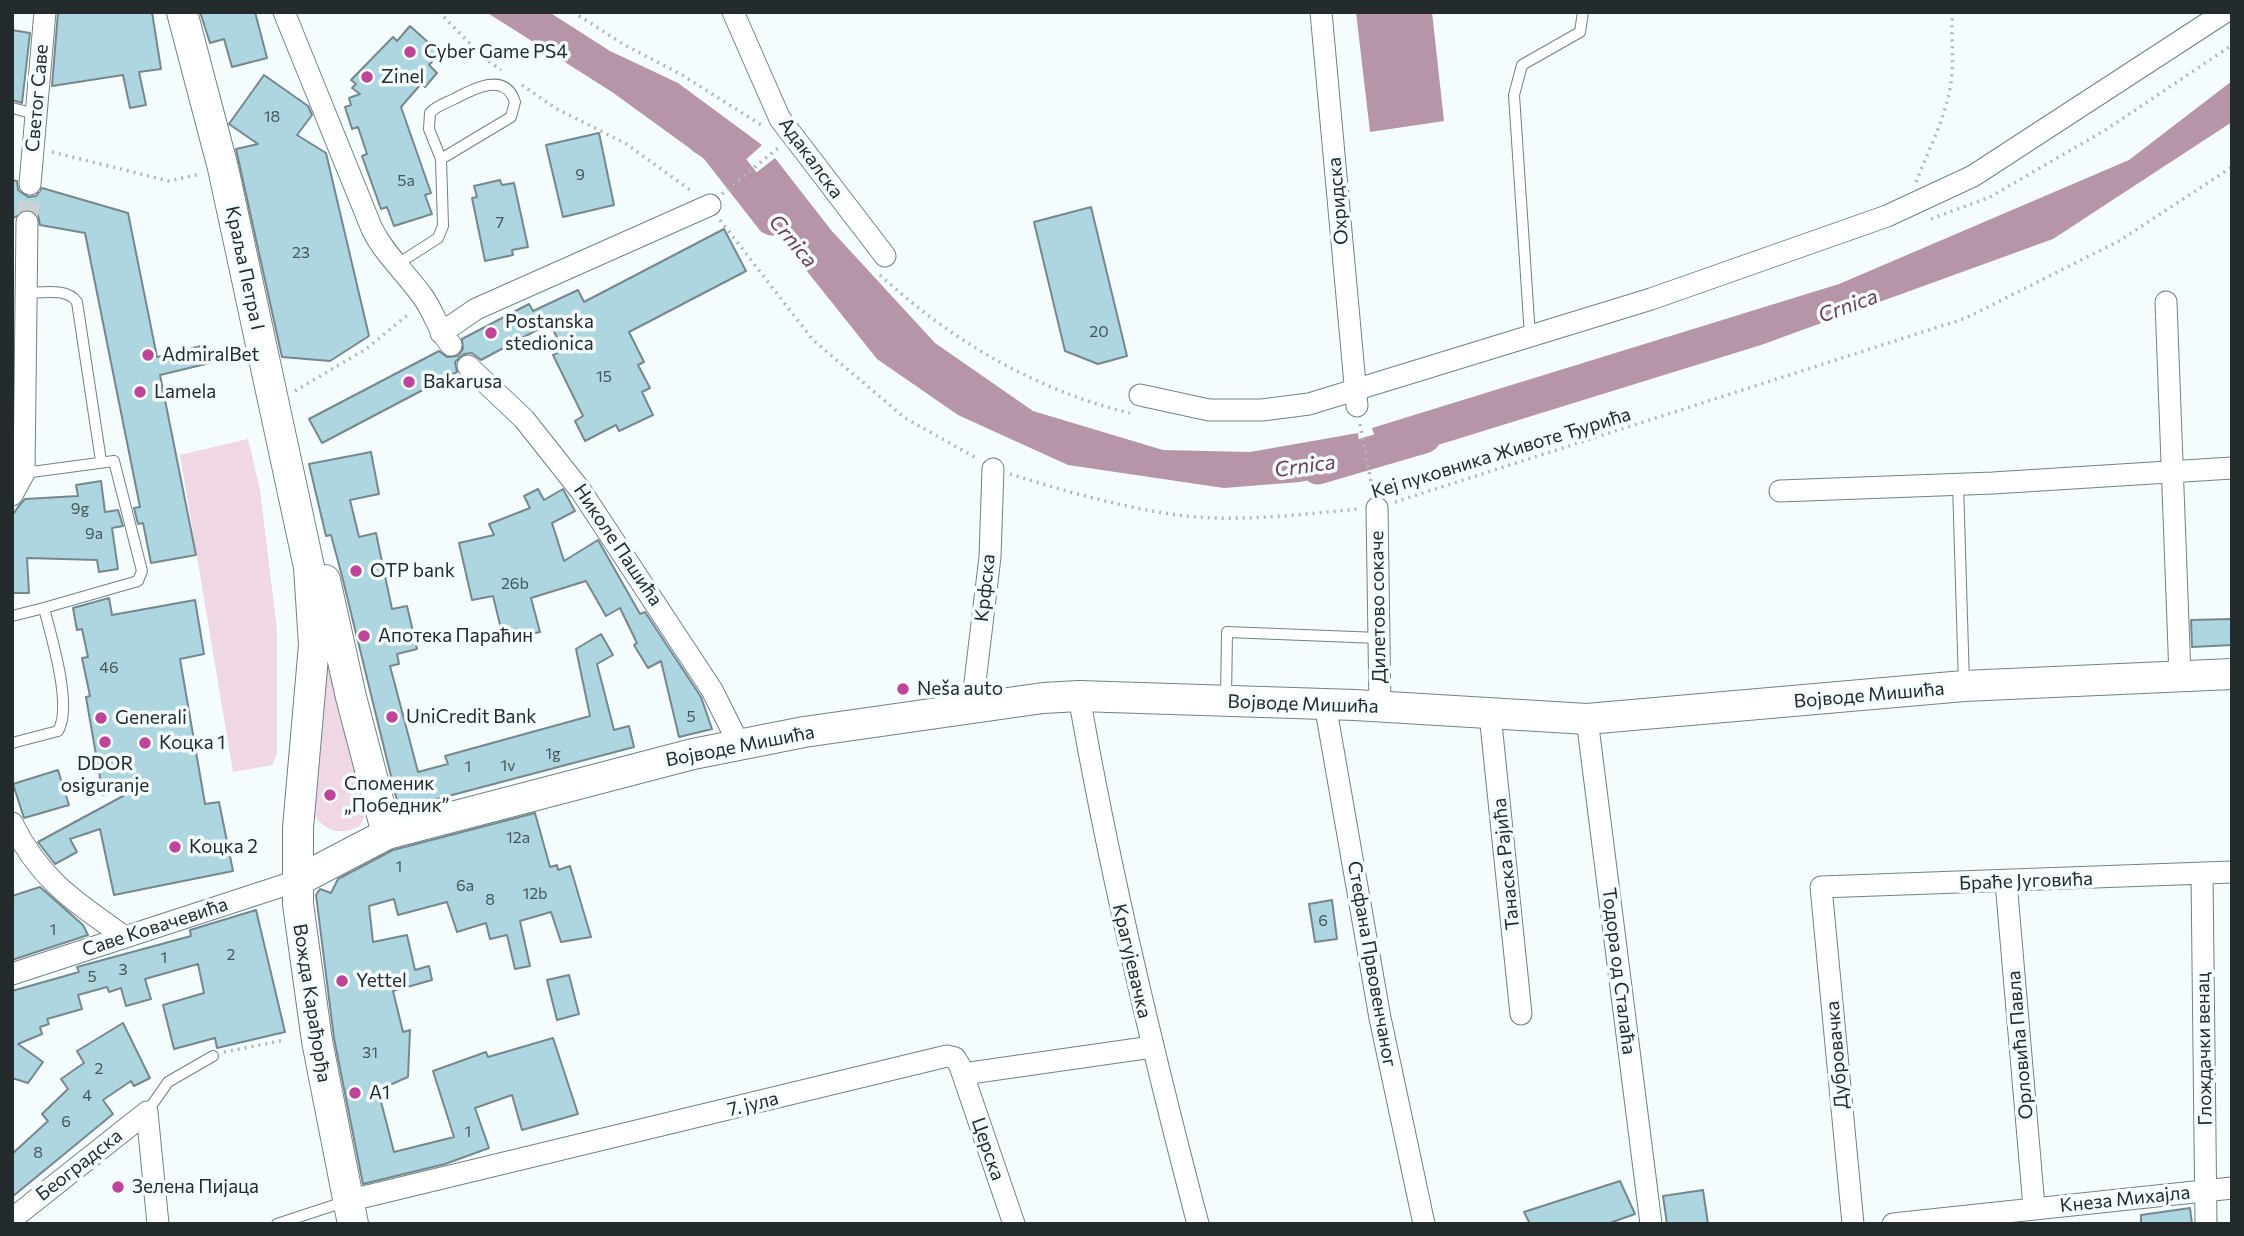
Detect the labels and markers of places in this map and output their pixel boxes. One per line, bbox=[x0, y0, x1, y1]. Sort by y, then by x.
place label: Cyber Game PS4 bbox=[424, 41, 568, 63]
marker: Cyber Game PS4 bbox=[402, 44, 418, 60]
place label: Zinel bbox=[381, 66, 424, 88]
marker: Zinel bbox=[359, 69, 375, 85]
place label: Postanska stedionica bbox=[505, 311, 594, 355]
marker: Postanska stedionica bbox=[483, 325, 499, 341]
place label: AdmiralBet bbox=[162, 344, 259, 366]
marker: AdmiralBet bbox=[140, 347, 156, 363]
place label: Bakarusa bbox=[423, 371, 502, 393]
marker: Bakarusa bbox=[401, 374, 417, 390]
place label: Lamela bbox=[154, 381, 216, 403]
marker: Lamela bbox=[132, 384, 148, 400]
place label: OTP bank bbox=[370, 560, 455, 582]
marker: OTP bank bbox=[348, 563, 364, 579]
place label: Апотека Параћин bbox=[378, 625, 533, 647]
marker: Апотека Параћин bbox=[356, 628, 372, 644]
place label: Neša auto bbox=[917, 678, 1003, 700]
marker: Neša auto bbox=[895, 681, 911, 697]
place label: UniCredit Bank bbox=[406, 706, 537, 728]
place label: Generali bbox=[115, 707, 187, 729]
marker: UniCredit Bank bbox=[384, 709, 400, 725]
marker: Generali bbox=[93, 710, 109, 726]
place label: Коцка 1 bbox=[159, 732, 225, 754]
marker: DDOR osiguranje bbox=[97, 734, 113, 750]
marker: Коцка 1 bbox=[137, 735, 153, 751]
place label: DDOR osiguranje bbox=[61, 753, 149, 797]
place label: Споменик „Победник” bbox=[344, 773, 449, 817]
marker: Споменик „Победник” bbox=[322, 787, 338, 803]
place label: Коцка 2 bbox=[189, 836, 258, 858]
marker: Коцка 2 bbox=[167, 839, 183, 855]
place label: Yettel bbox=[356, 970, 407, 992]
marker: Yettel bbox=[334, 973, 350, 989]
place label: A1 bbox=[369, 1082, 390, 1104]
marker: A1 bbox=[347, 1085, 363, 1101]
place label: Зелена Пијаца bbox=[132, 1176, 259, 1198]
marker: Зелена Пијаца bbox=[110, 1179, 126, 1195]

